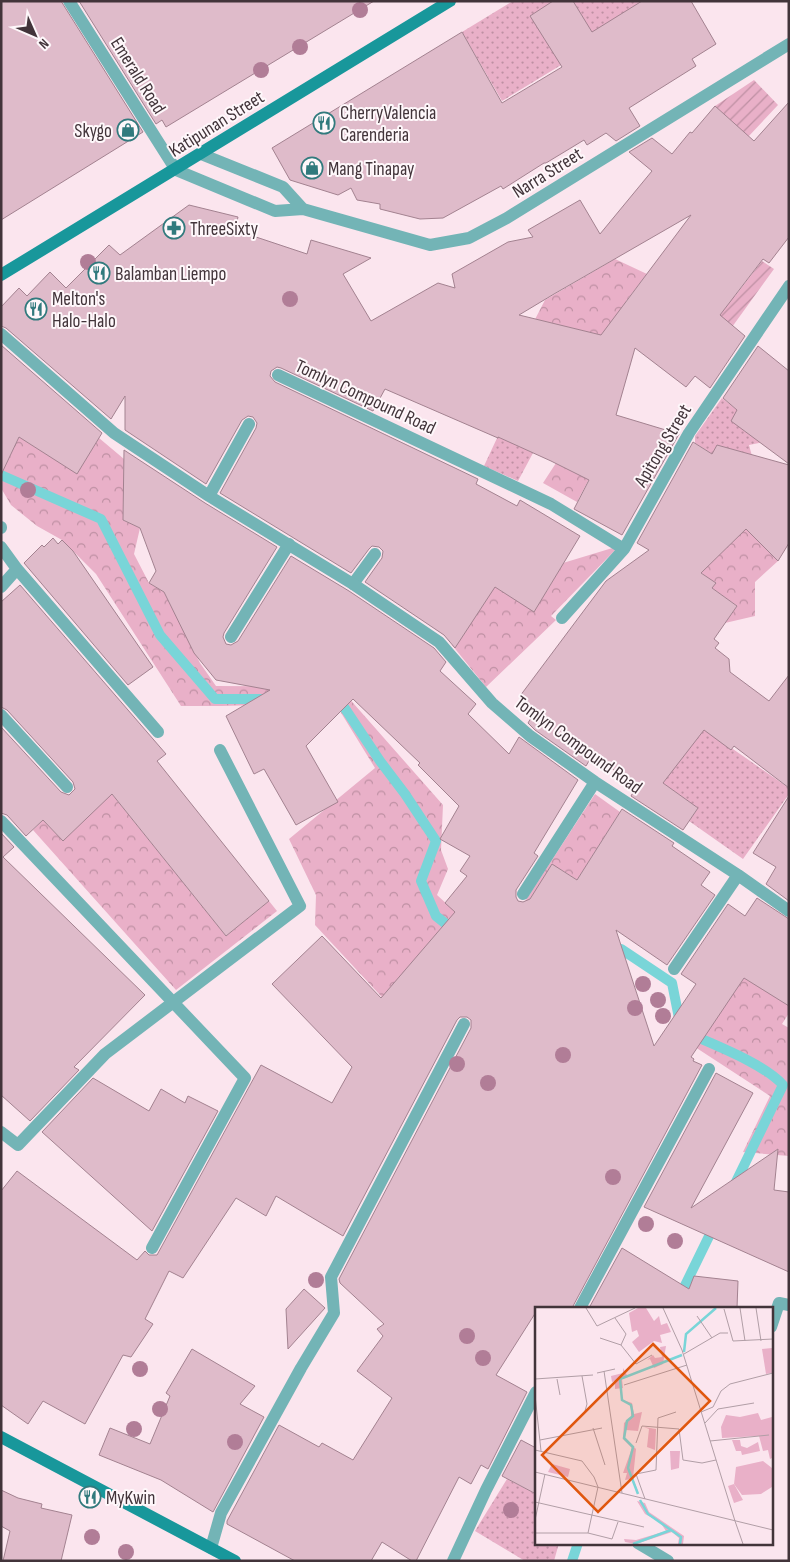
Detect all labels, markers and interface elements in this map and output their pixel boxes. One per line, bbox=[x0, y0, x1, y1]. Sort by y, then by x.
north arrow bbox=[10, 10, 60, 60]
street label: Emerald Road bbox=[105, 33, 170, 118]
text: N bbox=[35, 35, 52, 52]
street label: Katipunan Street bbox=[165, 86, 269, 163]
place label: CherryValencia Carenderia bbox=[340, 102, 436, 147]
restaurant icon: CherryValencia Carenderia bbox=[312, 111, 336, 135]
shop icon: Skygo bbox=[116, 118, 140, 142]
place label: Skygo bbox=[74, 120, 112, 143]
street label: Narra Street bbox=[509, 143, 587, 204]
shop icon: Mang Tinapay bbox=[300, 156, 324, 180]
place label: Mang Tinapay bbox=[328, 158, 415, 181]
pharmacy icon: ThreeSixty bbox=[162, 216, 186, 240]
place label: ThreeSixty bbox=[190, 218, 259, 241]
restaurant icon: Balamban Liempo bbox=[87, 261, 111, 285]
place label: Balamban Liempo bbox=[115, 263, 226, 286]
place label: Melton's Halo-Halo bbox=[52, 288, 116, 333]
restaurant icon: Melton's Halo-Halo bbox=[24, 297, 48, 321]
street label: Tomlyn Compound Road bbox=[292, 355, 439, 440]
street label: Apitong Street bbox=[629, 400, 697, 492]
street label: Tomlyn Compound Road bbox=[510, 691, 646, 799]
inset map bbox=[535, 1307, 772, 1544]
restaurant icon: MyKwin bbox=[78, 1485, 102, 1509]
place label: MyKwin bbox=[106, 1487, 155, 1510]

